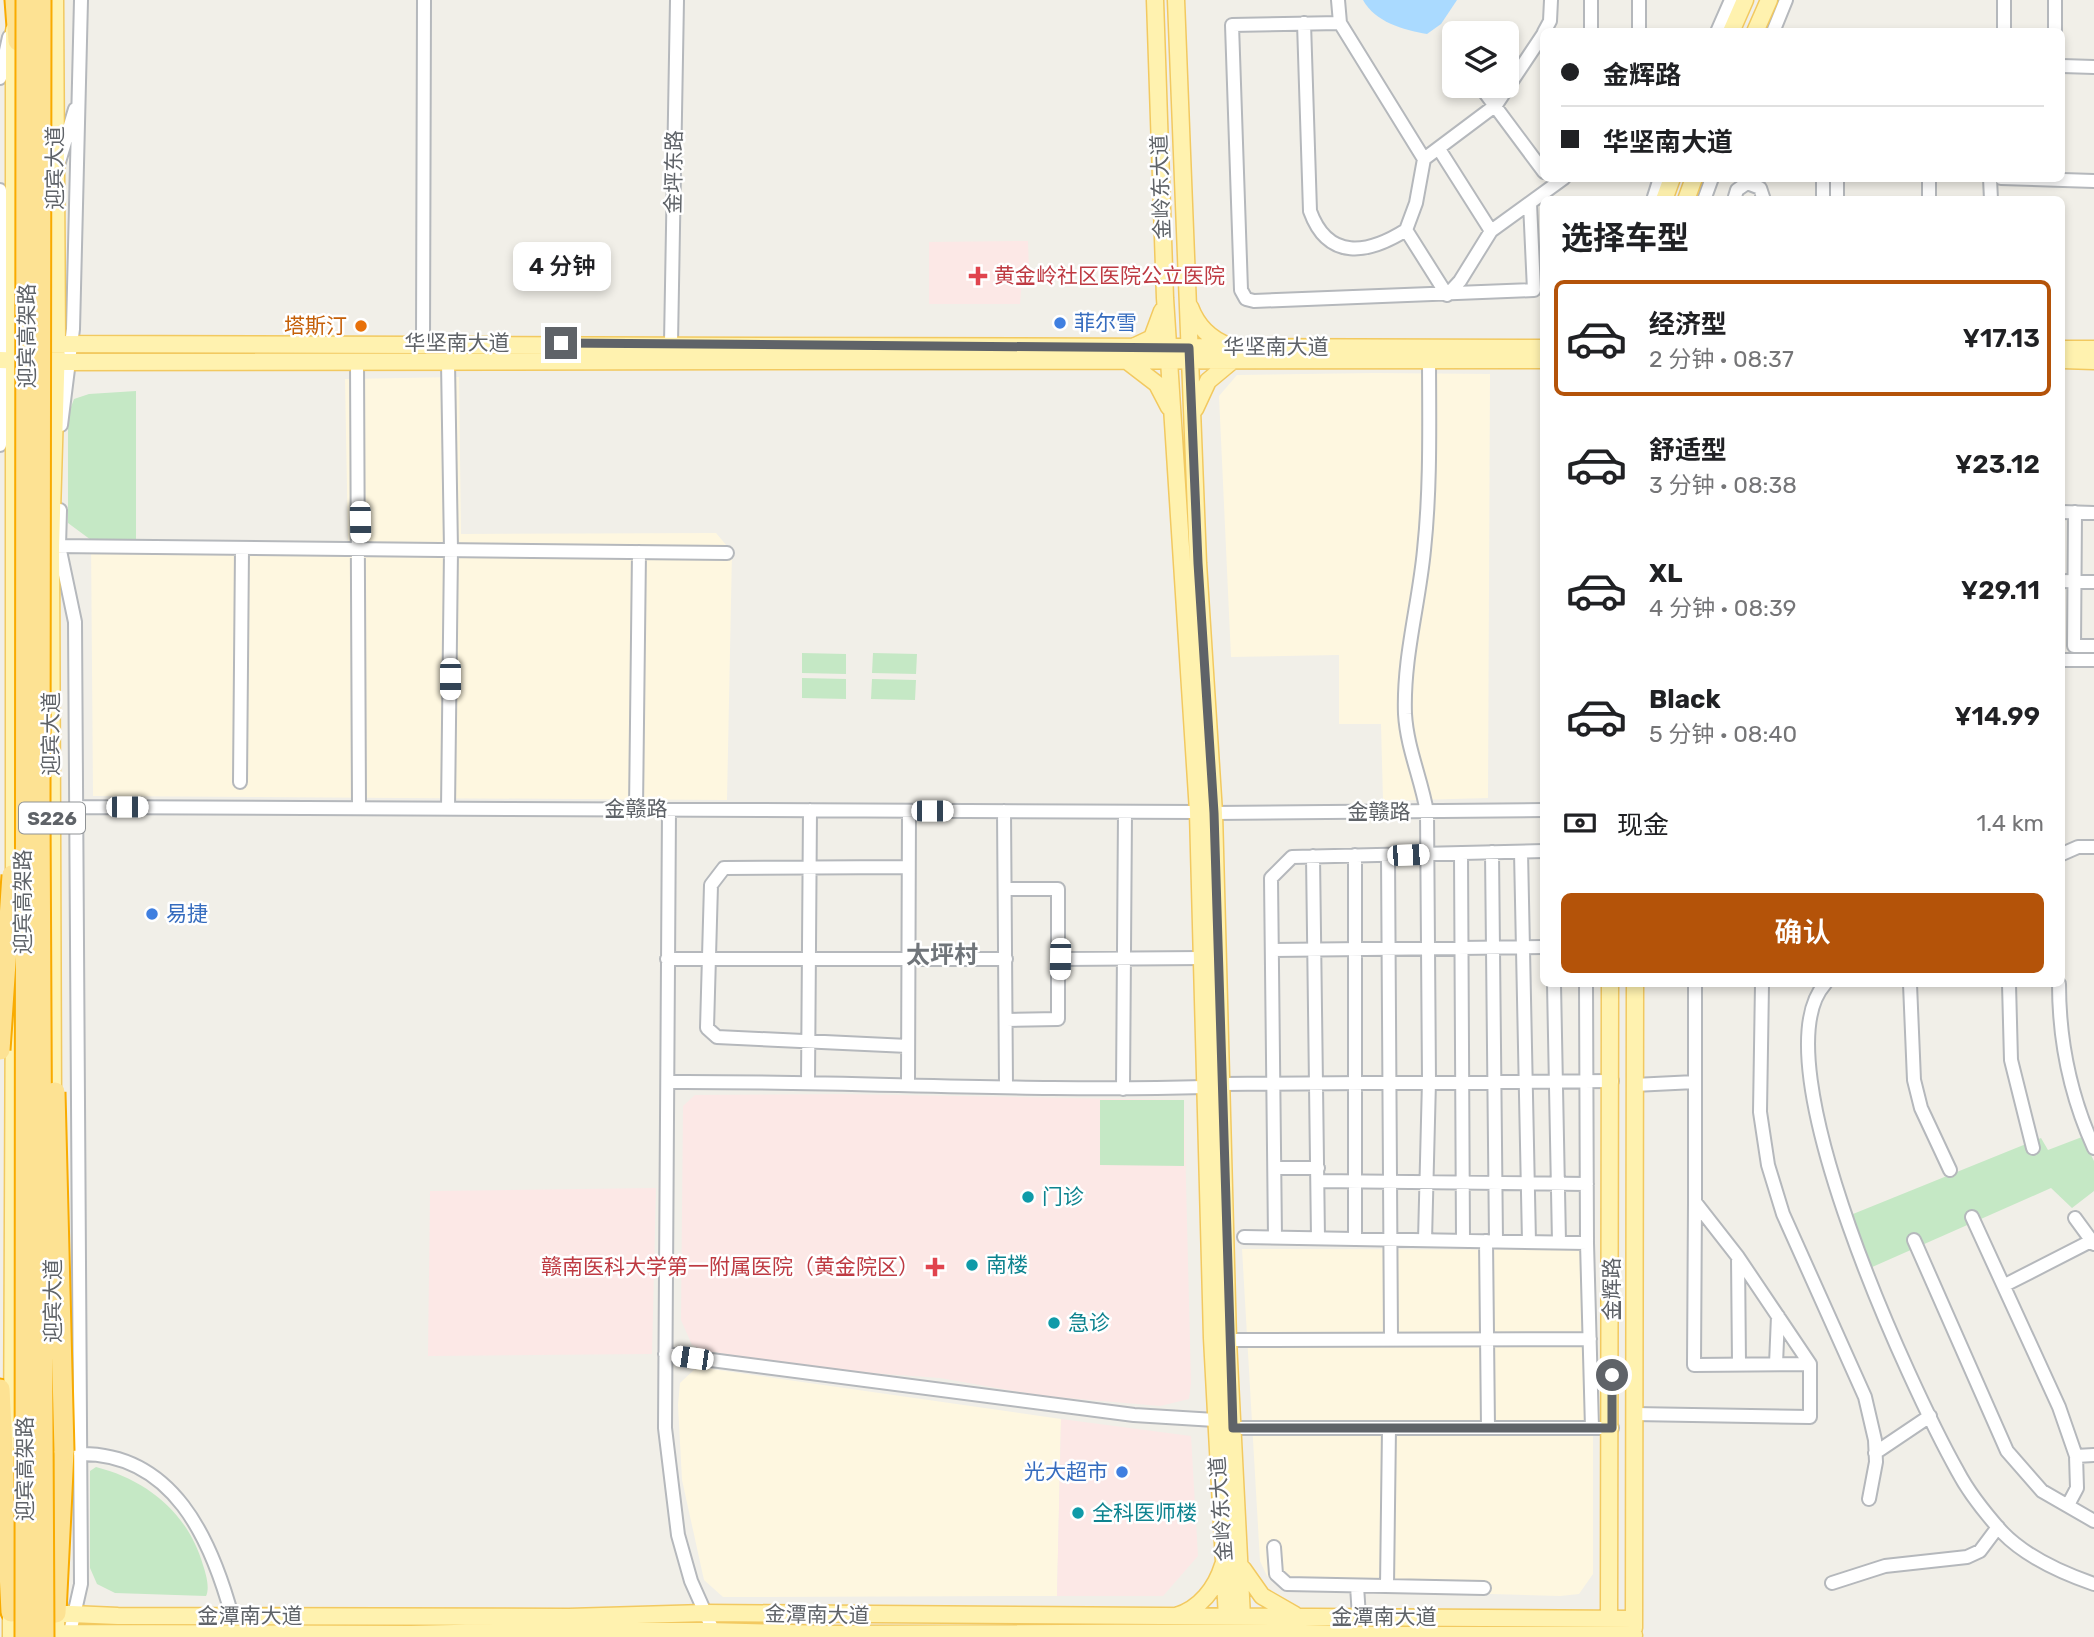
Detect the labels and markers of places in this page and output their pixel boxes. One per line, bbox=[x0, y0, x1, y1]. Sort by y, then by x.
place label: 黄金岭社区医院公立医院 bbox=[994, 263, 1225, 288]
marker: 黄金岭社区医院公立医院 bbox=[968, 266, 988, 286]
place label: 菲尔雪 bbox=[1074, 310, 1137, 335]
place label: 塔斯汀 bbox=[284, 313, 347, 338]
marker: 菲尔雪 bbox=[1052, 315, 1068, 331]
marker: 塔斯汀 bbox=[353, 318, 369, 334]
place label: 易捷 bbox=[166, 901, 208, 926]
marker: 易捷 bbox=[144, 906, 160, 922]
place label: 门诊 bbox=[1042, 1184, 1084, 1209]
marker: 门诊 bbox=[1020, 1189, 1036, 1205]
place label: 南楼 bbox=[986, 1252, 1028, 1277]
place label: 赣南医科大学第一附属医院（黄金院区） bbox=[541, 1254, 919, 1279]
marker: 赣南医科大学第一附属医院（黄金院区） bbox=[925, 1257, 945, 1277]
marker: 南楼 bbox=[964, 1257, 980, 1273]
place label: 急诊 bbox=[1068, 1310, 1110, 1335]
marker: 急诊 bbox=[1046, 1315, 1062, 1331]
place label: 光大超市 bbox=[1024, 1459, 1108, 1484]
marker: 光大超市 bbox=[1114, 1464, 1130, 1480]
place label: 全科医师楼 bbox=[1092, 1500, 1197, 1525]
marker: 全科医师楼 bbox=[1070, 1505, 1086, 1521]

